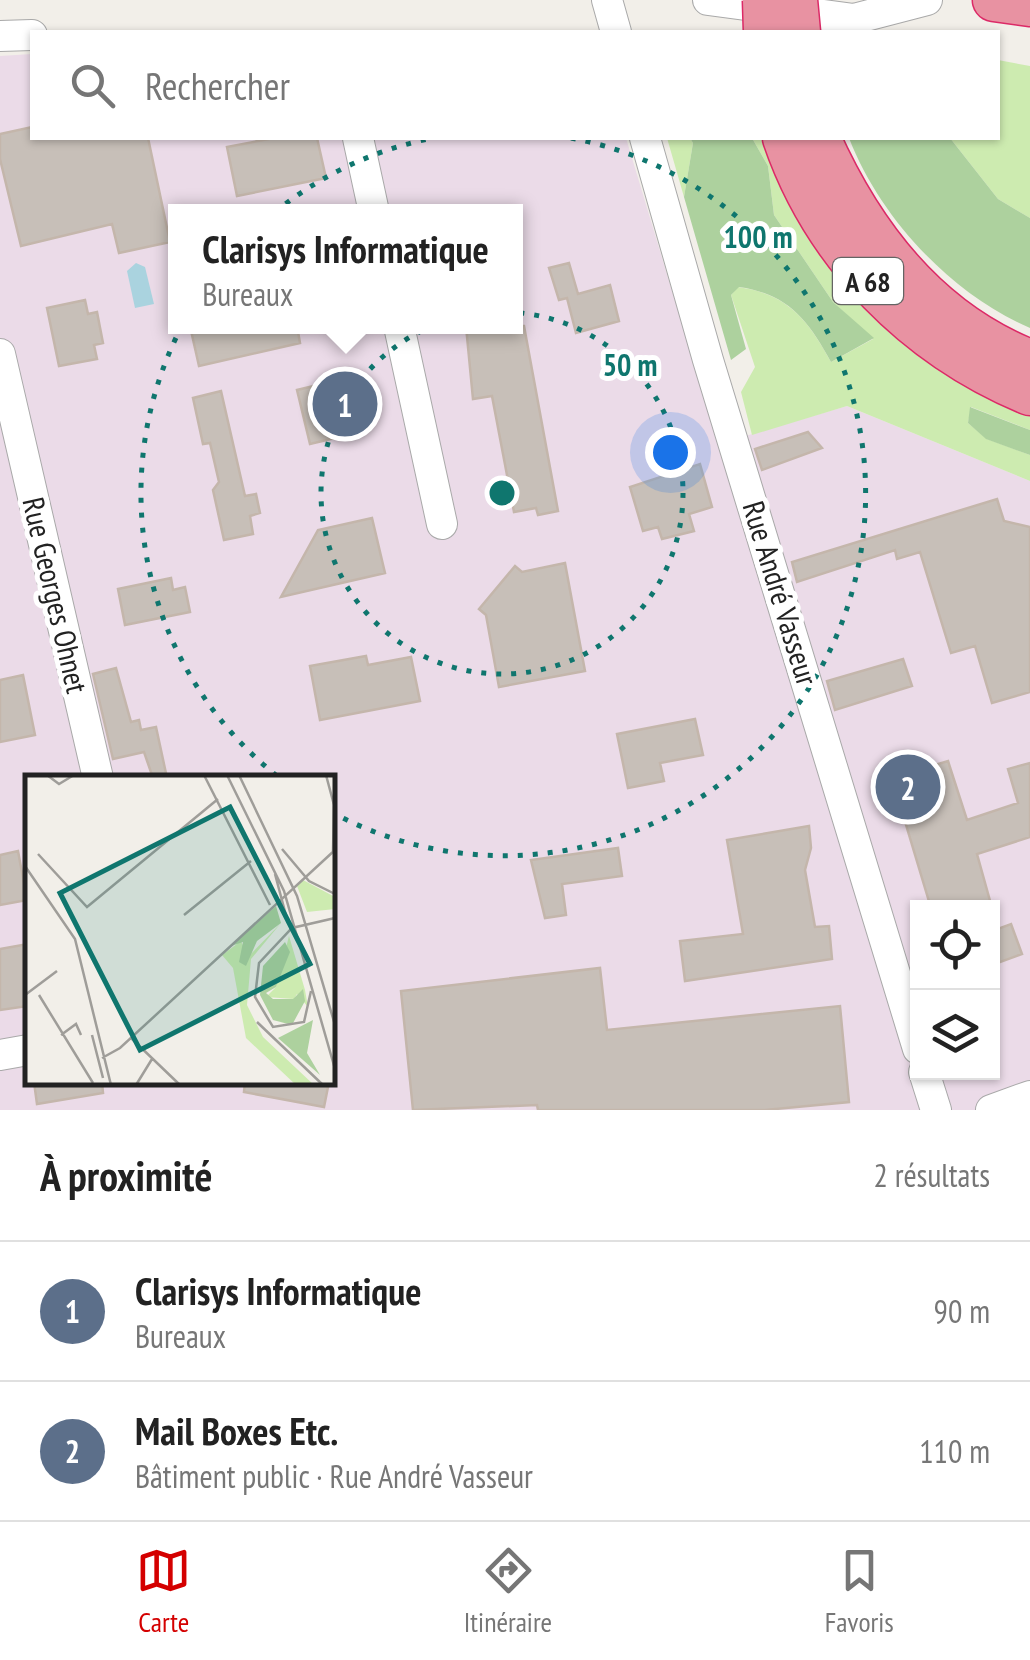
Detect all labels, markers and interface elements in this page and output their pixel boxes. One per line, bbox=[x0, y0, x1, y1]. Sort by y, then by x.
search box bbox=[30, 30, 1000, 140]
icon: search bbox=[65, 58, 120, 113]
text: Rechercher bbox=[145, 61, 290, 110]
popup bbox=[168, 204, 523, 334]
text: 100 m bbox=[723, 217, 793, 256]
text: Clarisys Informatique bbox=[202, 224, 489, 273]
road number: A 68 bbox=[833, 258, 903, 304]
text: Bureaux bbox=[202, 273, 293, 315]
text: 50 m bbox=[603, 345, 657, 384]
pin: 1 bbox=[312, 366, 378, 442]
your location bbox=[645, 427, 696, 478]
centre of rings bbox=[484, 475, 520, 511]
street label: Rue Georges Ohnet bbox=[15, 493, 98, 697]
street label: Rue André Vasseur bbox=[734, 496, 828, 691]
pin: 2 bbox=[876, 750, 940, 824]
inset map bbox=[25, 775, 335, 1085]
map controls bbox=[910, 900, 1000, 1080]
button: locate bbox=[910, 900, 1000, 990]
button: layers bbox=[910, 990, 1000, 1080]
text: À proximité bbox=[40, 1148, 212, 1203]
text: 2 résultats bbox=[873, 1154, 990, 1196]
text: Clarisys Informatique bbox=[135, 1266, 421, 1315]
text: 1 bbox=[65, 1290, 80, 1332]
text: 90 m bbox=[934, 1290, 990, 1332]
text: Bureaux bbox=[135, 1315, 226, 1357]
text: Mail Boxes Etc. bbox=[135, 1406, 338, 1455]
text: 2 bbox=[65, 1430, 80, 1472]
text: 110 m bbox=[919, 1430, 990, 1472]
text: Bâtiment public · Rue André Vasseur bbox=[135, 1455, 533, 1497]
tab: Carte bbox=[136, 1543, 191, 1640]
tab: Itinéraire bbox=[464, 1543, 552, 1640]
tab: Favoris bbox=[825, 1543, 894, 1640]

